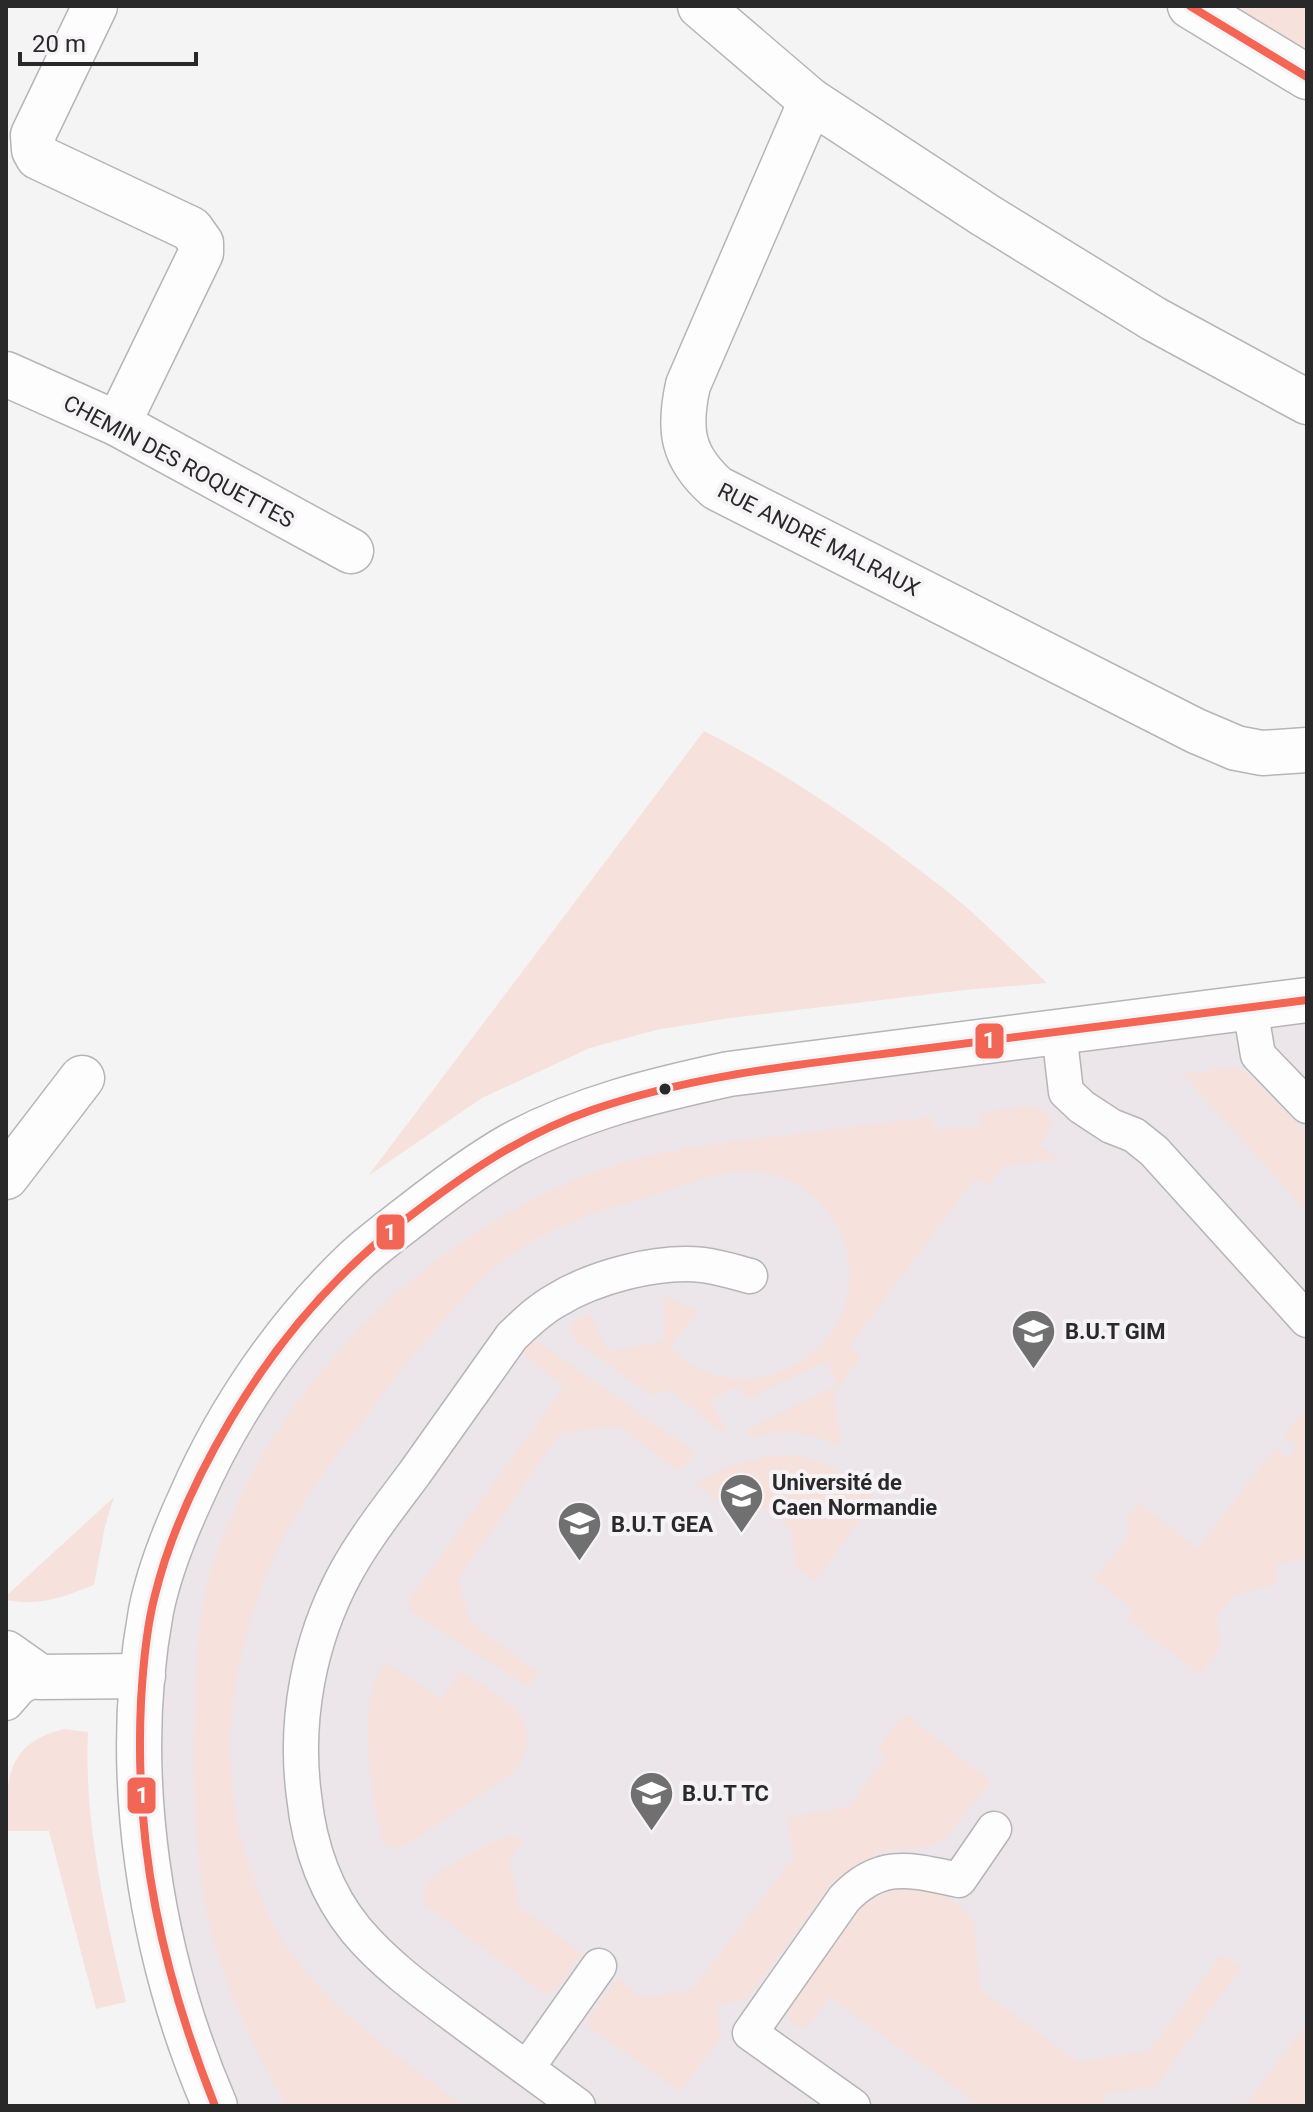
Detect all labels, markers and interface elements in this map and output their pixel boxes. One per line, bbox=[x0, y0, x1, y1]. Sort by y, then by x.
scale bar bbox=[20, 16, 196, 66]
text: 20 m bbox=[32, 30, 86, 58]
street label: CHEMIN DES ROQUETTES bbox=[59, 390, 298, 533]
street label: RUE ANDRÉ MALRAUX bbox=[714, 478, 924, 601]
line badge: 1 bbox=[974, 1022, 1005, 1060]
text: 1 bbox=[983, 1028, 995, 1053]
unlabelled marker bbox=[657, 1081, 673, 1097]
line badge: 1 bbox=[375, 1213, 406, 1251]
text: 1 bbox=[384, 1220, 396, 1245]
school or university icon: B.U.T GIM bbox=[1010, 1307, 1058, 1370]
place label: B.U.T GIM bbox=[1065, 1319, 1166, 1344]
place label: Université de Caen Normandie bbox=[772, 1470, 937, 1520]
school or university icon: Université de Caen Normandie bbox=[717, 1471, 765, 1534]
school or university icon: B.U.T GEA bbox=[556, 1500, 604, 1563]
place label: B.U.T GEA bbox=[611, 1512, 713, 1537]
school or university icon: B.U.T TC bbox=[627, 1769, 675, 1832]
line badge: 1 bbox=[126, 1776, 157, 1815]
place label: B.U.T TC bbox=[682, 1781, 769, 1806]
text: 1 bbox=[136, 1783, 148, 1808]

